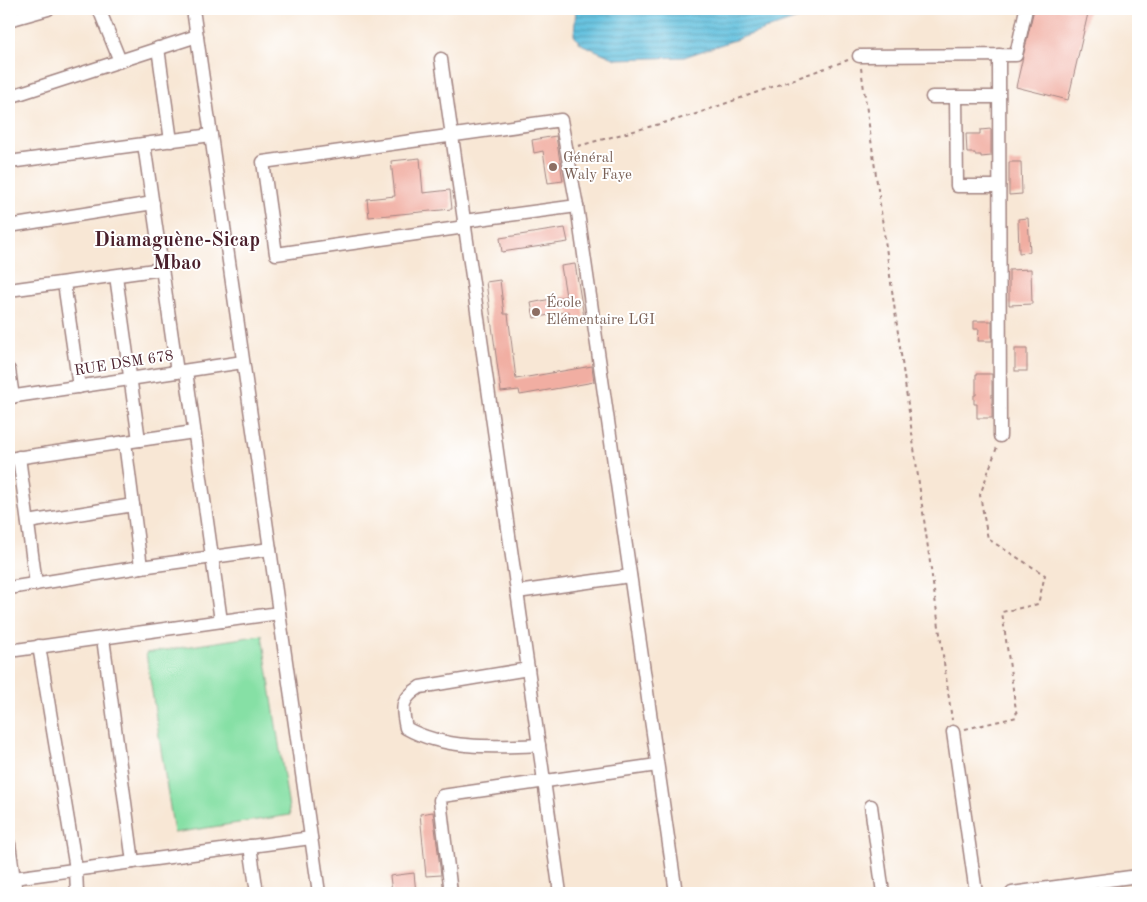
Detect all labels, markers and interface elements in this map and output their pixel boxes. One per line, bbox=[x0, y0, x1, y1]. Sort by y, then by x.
place label: Général Waly Faye bbox=[563, 151, 632, 183]
marker: Général Waly Faye bbox=[547, 161, 559, 173]
district label: Diamaguène-Sicap Mbao bbox=[94, 231, 260, 274]
place label: École Elémentaire LGI bbox=[546, 293, 655, 328]
marker: École Elémentaire LGI bbox=[530, 306, 542, 318]
street label: RUE DSM 678 bbox=[73, 349, 175, 379]

